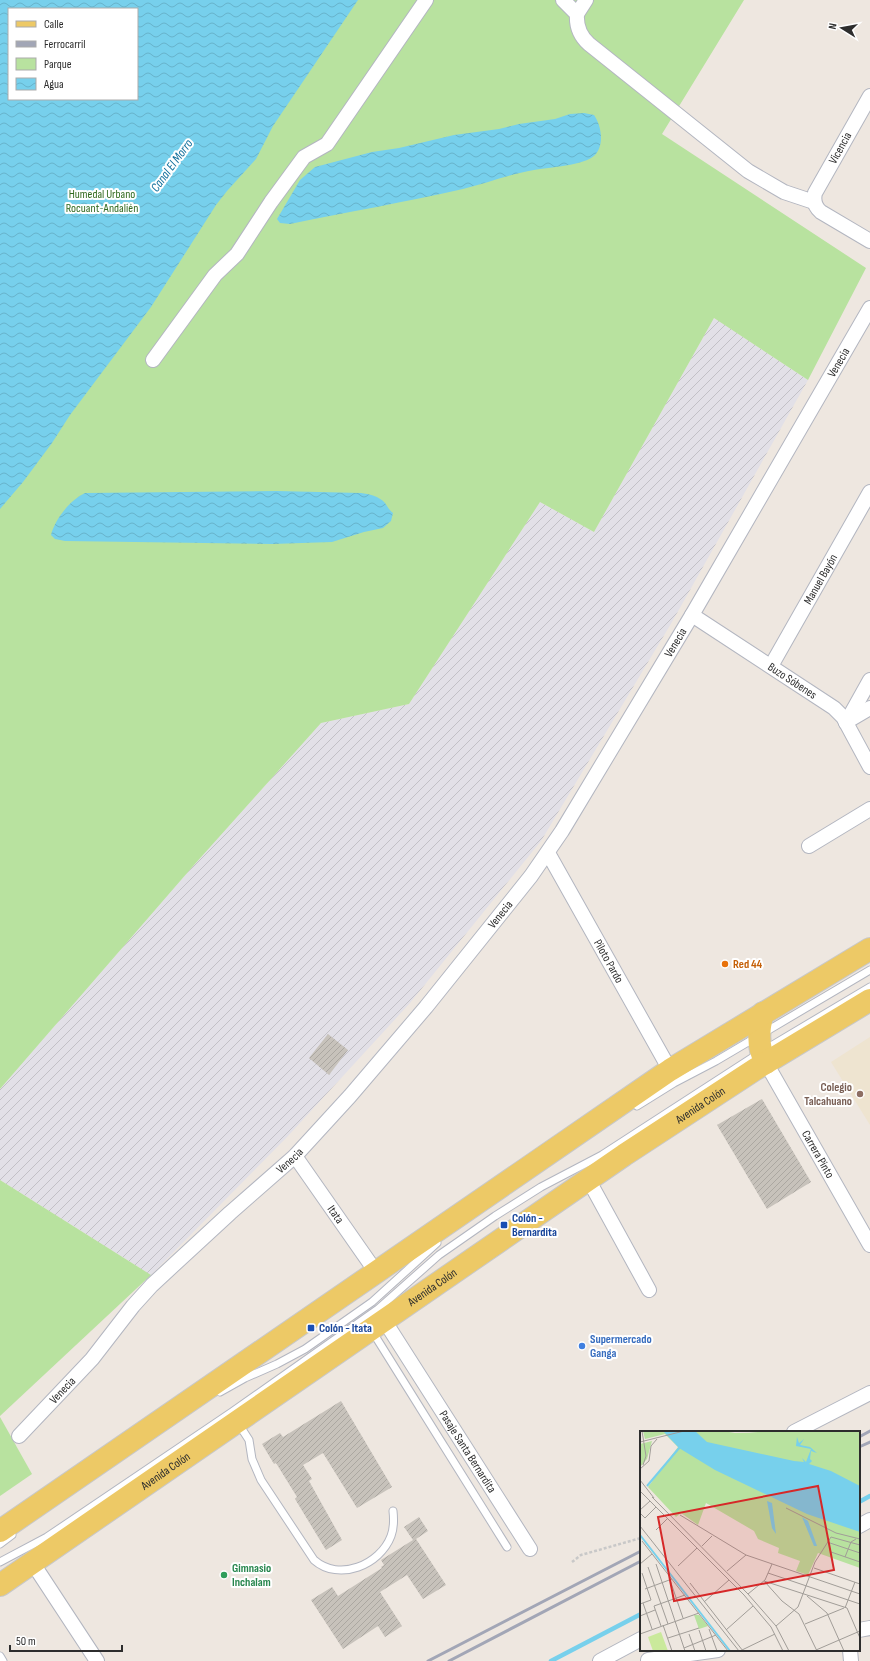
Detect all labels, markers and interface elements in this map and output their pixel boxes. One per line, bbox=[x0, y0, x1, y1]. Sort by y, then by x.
legend bbox=[8, 8, 138, 100]
north arrow bbox=[822, 8, 862, 48]
text: Calle bbox=[44, 17, 64, 32]
text: N bbox=[826, 22, 840, 30]
text: Ferrocarril bbox=[44, 37, 86, 52]
text: Parque bbox=[44, 57, 72, 72]
text: Agua bbox=[43, 77, 64, 92]
street label: Vicencia bbox=[826, 129, 855, 167]
water label: Canal El Morro bbox=[147, 135, 197, 195]
park label: Humedal Urbano Rocuant-Andalién bbox=[66, 187, 138, 216]
street label: Venecia bbox=[824, 345, 853, 380]
street label: Manuel Bayón bbox=[801, 551, 841, 607]
street label: Venecia bbox=[661, 625, 691, 660]
street label: Buzo Sóbenes bbox=[765, 660, 819, 703]
street label: Venecia bbox=[485, 898, 516, 932]
street label: Piloto Pardo bbox=[590, 937, 627, 986]
place label: Red 44 bbox=[733, 957, 763, 972]
marker: Red 44 bbox=[720, 959, 730, 969]
place label: Colegio Talcahuano bbox=[804, 1080, 852, 1109]
street label: Avenida Colón bbox=[672, 1084, 728, 1128]
marker: Colegio Talcahuano bbox=[855, 1089, 865, 1099]
street label: Carrera Pinto bbox=[798, 1128, 837, 1181]
street label: Venecia bbox=[273, 1145, 307, 1177]
street label: Itata bbox=[324, 1202, 347, 1227]
place label: Colón - Bernardita bbox=[512, 1211, 557, 1240]
marker: Colón - Bernardita bbox=[499, 1220, 509, 1230]
street label: Avenida Colón bbox=[404, 1265, 460, 1310]
place label: Colón - Itata bbox=[319, 1321, 372, 1336]
marker: Colón - Itata bbox=[306, 1323, 316, 1333]
place label: Supermercado Ganga bbox=[590, 1332, 652, 1361]
marker: Supermercado Ganga bbox=[577, 1341, 587, 1351]
street label: Venecia bbox=[46, 1374, 79, 1407]
street label: Pasaje Santa Bernardita bbox=[436, 1408, 499, 1496]
inset map bbox=[640, 1431, 860, 1651]
street label: Avenida Colón bbox=[137, 1449, 193, 1494]
place label: Gimnasio Inchalam bbox=[232, 1561, 271, 1590]
marker: Gimnasio Inchalam bbox=[219, 1570, 229, 1580]
scale bar bbox=[10, 1627, 122, 1653]
text: 50 m bbox=[16, 1634, 36, 1649]

